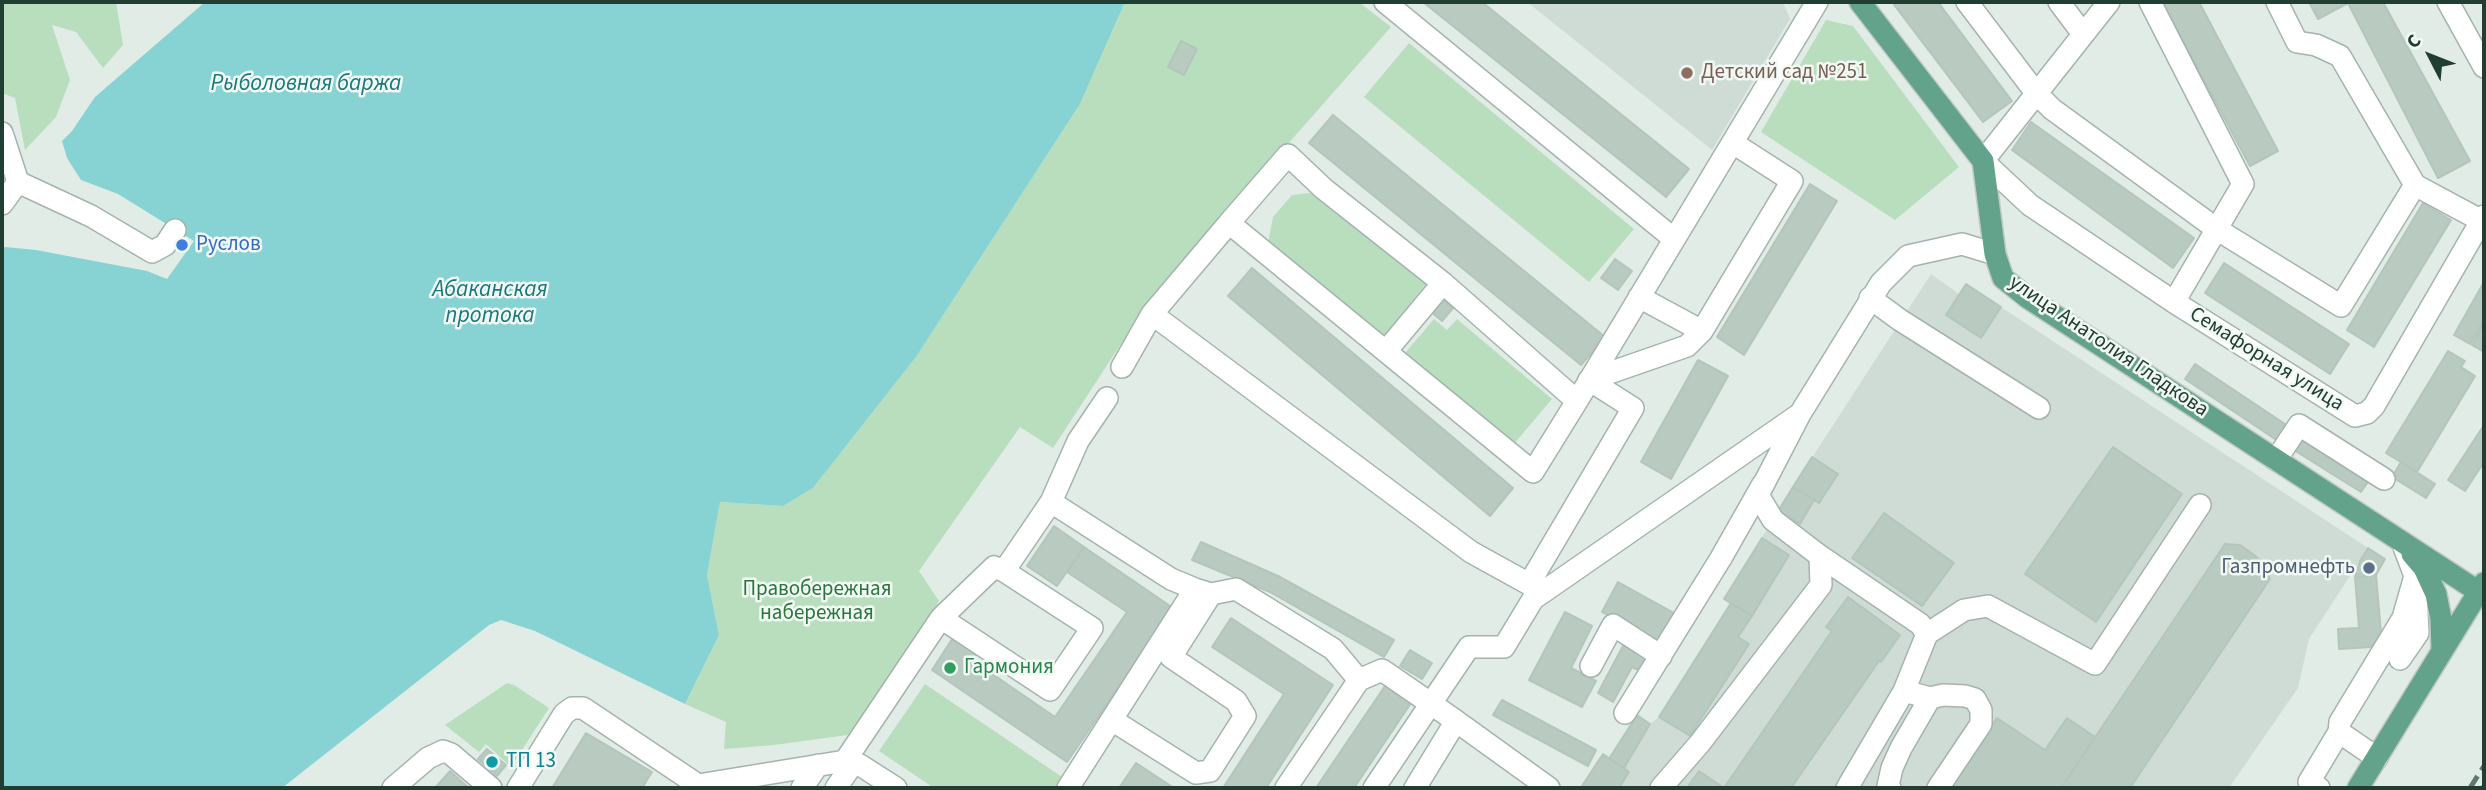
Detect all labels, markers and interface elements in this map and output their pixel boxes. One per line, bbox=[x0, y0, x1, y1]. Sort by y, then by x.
north arrow bbox=[2395, 21, 2465, 91]
text: С bbox=[2400, 28, 2428, 55]
place label: Детский сад №251 bbox=[1701, 60, 1867, 86]
marker: Детский сад №251 bbox=[1679, 65, 1695, 81]
water label: Рыболовная баржа bbox=[211, 71, 401, 99]
place label: Руслов bbox=[196, 232, 261, 258]
marker: Руслов bbox=[174, 237, 190, 253]
street label: улица Анатолия Гладкова bbox=[2003, 271, 2213, 423]
water label: Абаканская протока bbox=[432, 277, 548, 331]
street label: Семафорная улица bbox=[2184, 302, 2348, 418]
place label: Газпромнефть bbox=[2221, 555, 2355, 581]
marker: Газпромнефть bbox=[2361, 560, 2377, 576]
park label: Правобережная набережная bbox=[742, 577, 892, 627]
place label: Гармония bbox=[964, 655, 1054, 681]
marker: Гармония bbox=[942, 660, 958, 676]
place label: ТП 13 bbox=[506, 749, 556, 775]
marker: ТП 13 bbox=[484, 754, 500, 770]

